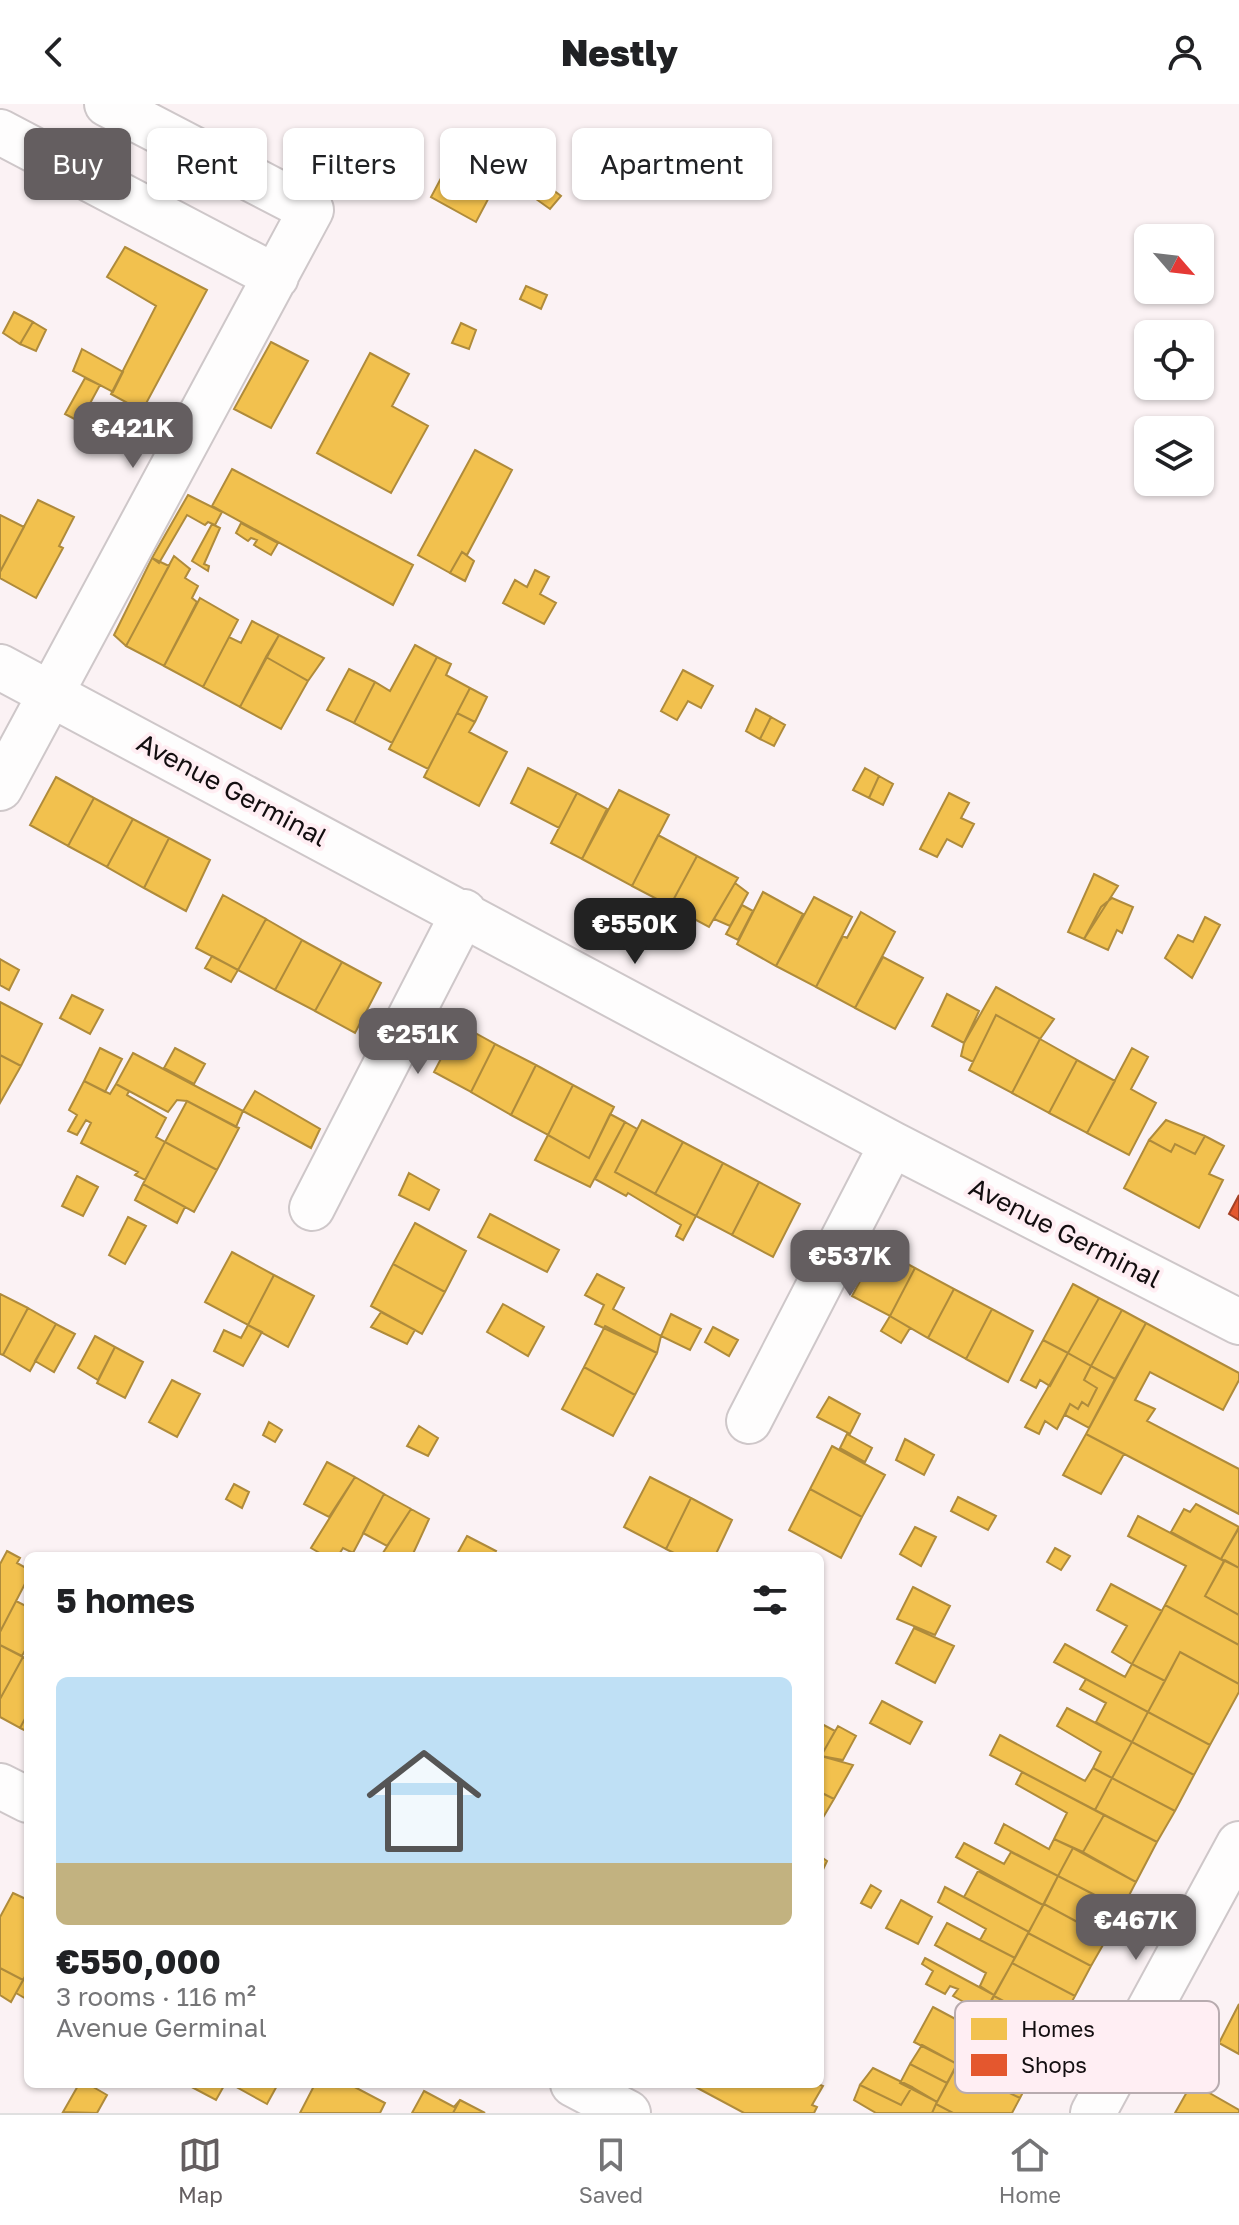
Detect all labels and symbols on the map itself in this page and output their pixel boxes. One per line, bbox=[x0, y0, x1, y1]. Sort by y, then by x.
north arrow bbox=[1134, 224, 1214, 304]
pin: €421K bbox=[77, 402, 189, 470]
street label: Avenue Germinal bbox=[132, 726, 333, 853]
pin: €550K bbox=[579, 898, 691, 966]
pin: €251K bbox=[362, 1008, 474, 1076]
street label: Avenue Germinal bbox=[964, 1171, 1166, 1294]
pin: €537K bbox=[794, 1230, 906, 1298]
pin: €467K bbox=[1080, 1894, 1192, 1962]
legend bbox=[955, 2001, 1219, 2093]
text: Homes bbox=[1021, 2015, 1095, 2042]
text: Shops bbox=[1021, 2051, 1087, 2078]

